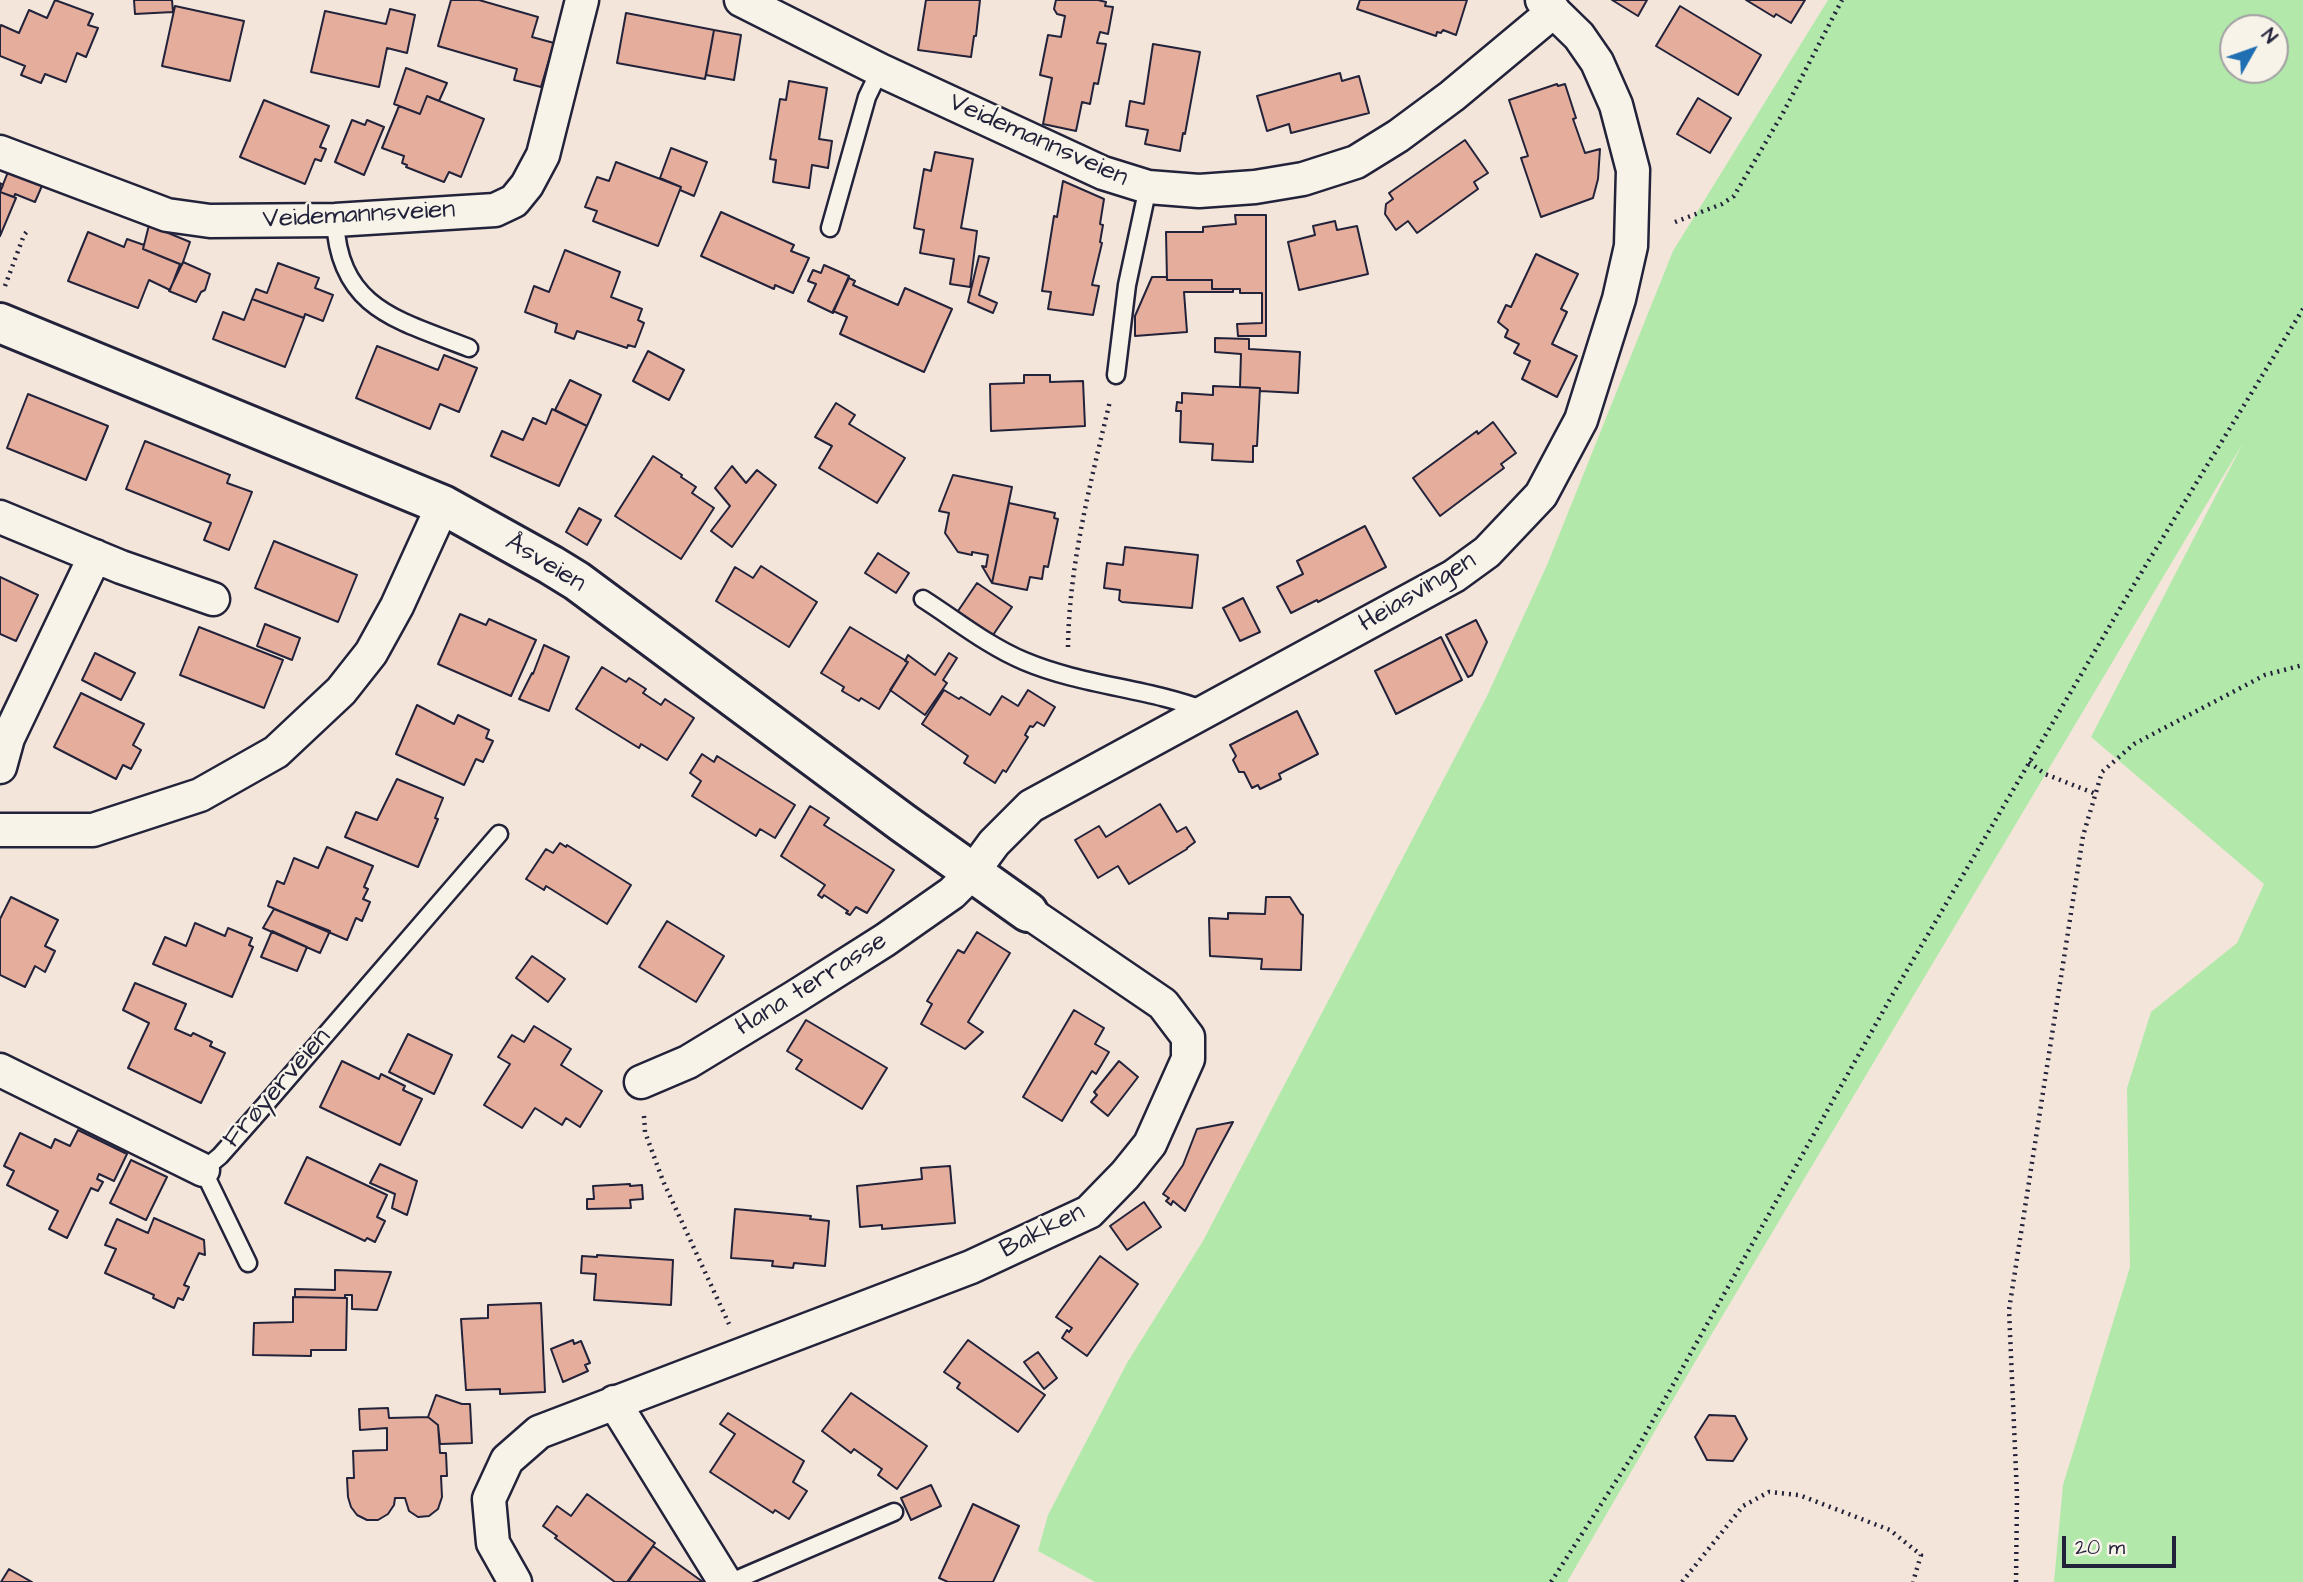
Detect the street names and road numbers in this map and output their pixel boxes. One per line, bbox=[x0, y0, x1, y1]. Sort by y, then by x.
street label: Veidemannsveien bbox=[944, 88, 1132, 194]
street label: Veidemannsveien bbox=[262, 195, 456, 237]
street label: Åsveien bbox=[499, 528, 591, 600]
street label: Heiasvingen bbox=[1354, 546, 1482, 640]
street label: Hana terrasse bbox=[731, 926, 893, 1044]
street label: Frøyerveien bbox=[218, 1023, 338, 1155]
street label: Bakken bbox=[996, 1198, 1090, 1266]

